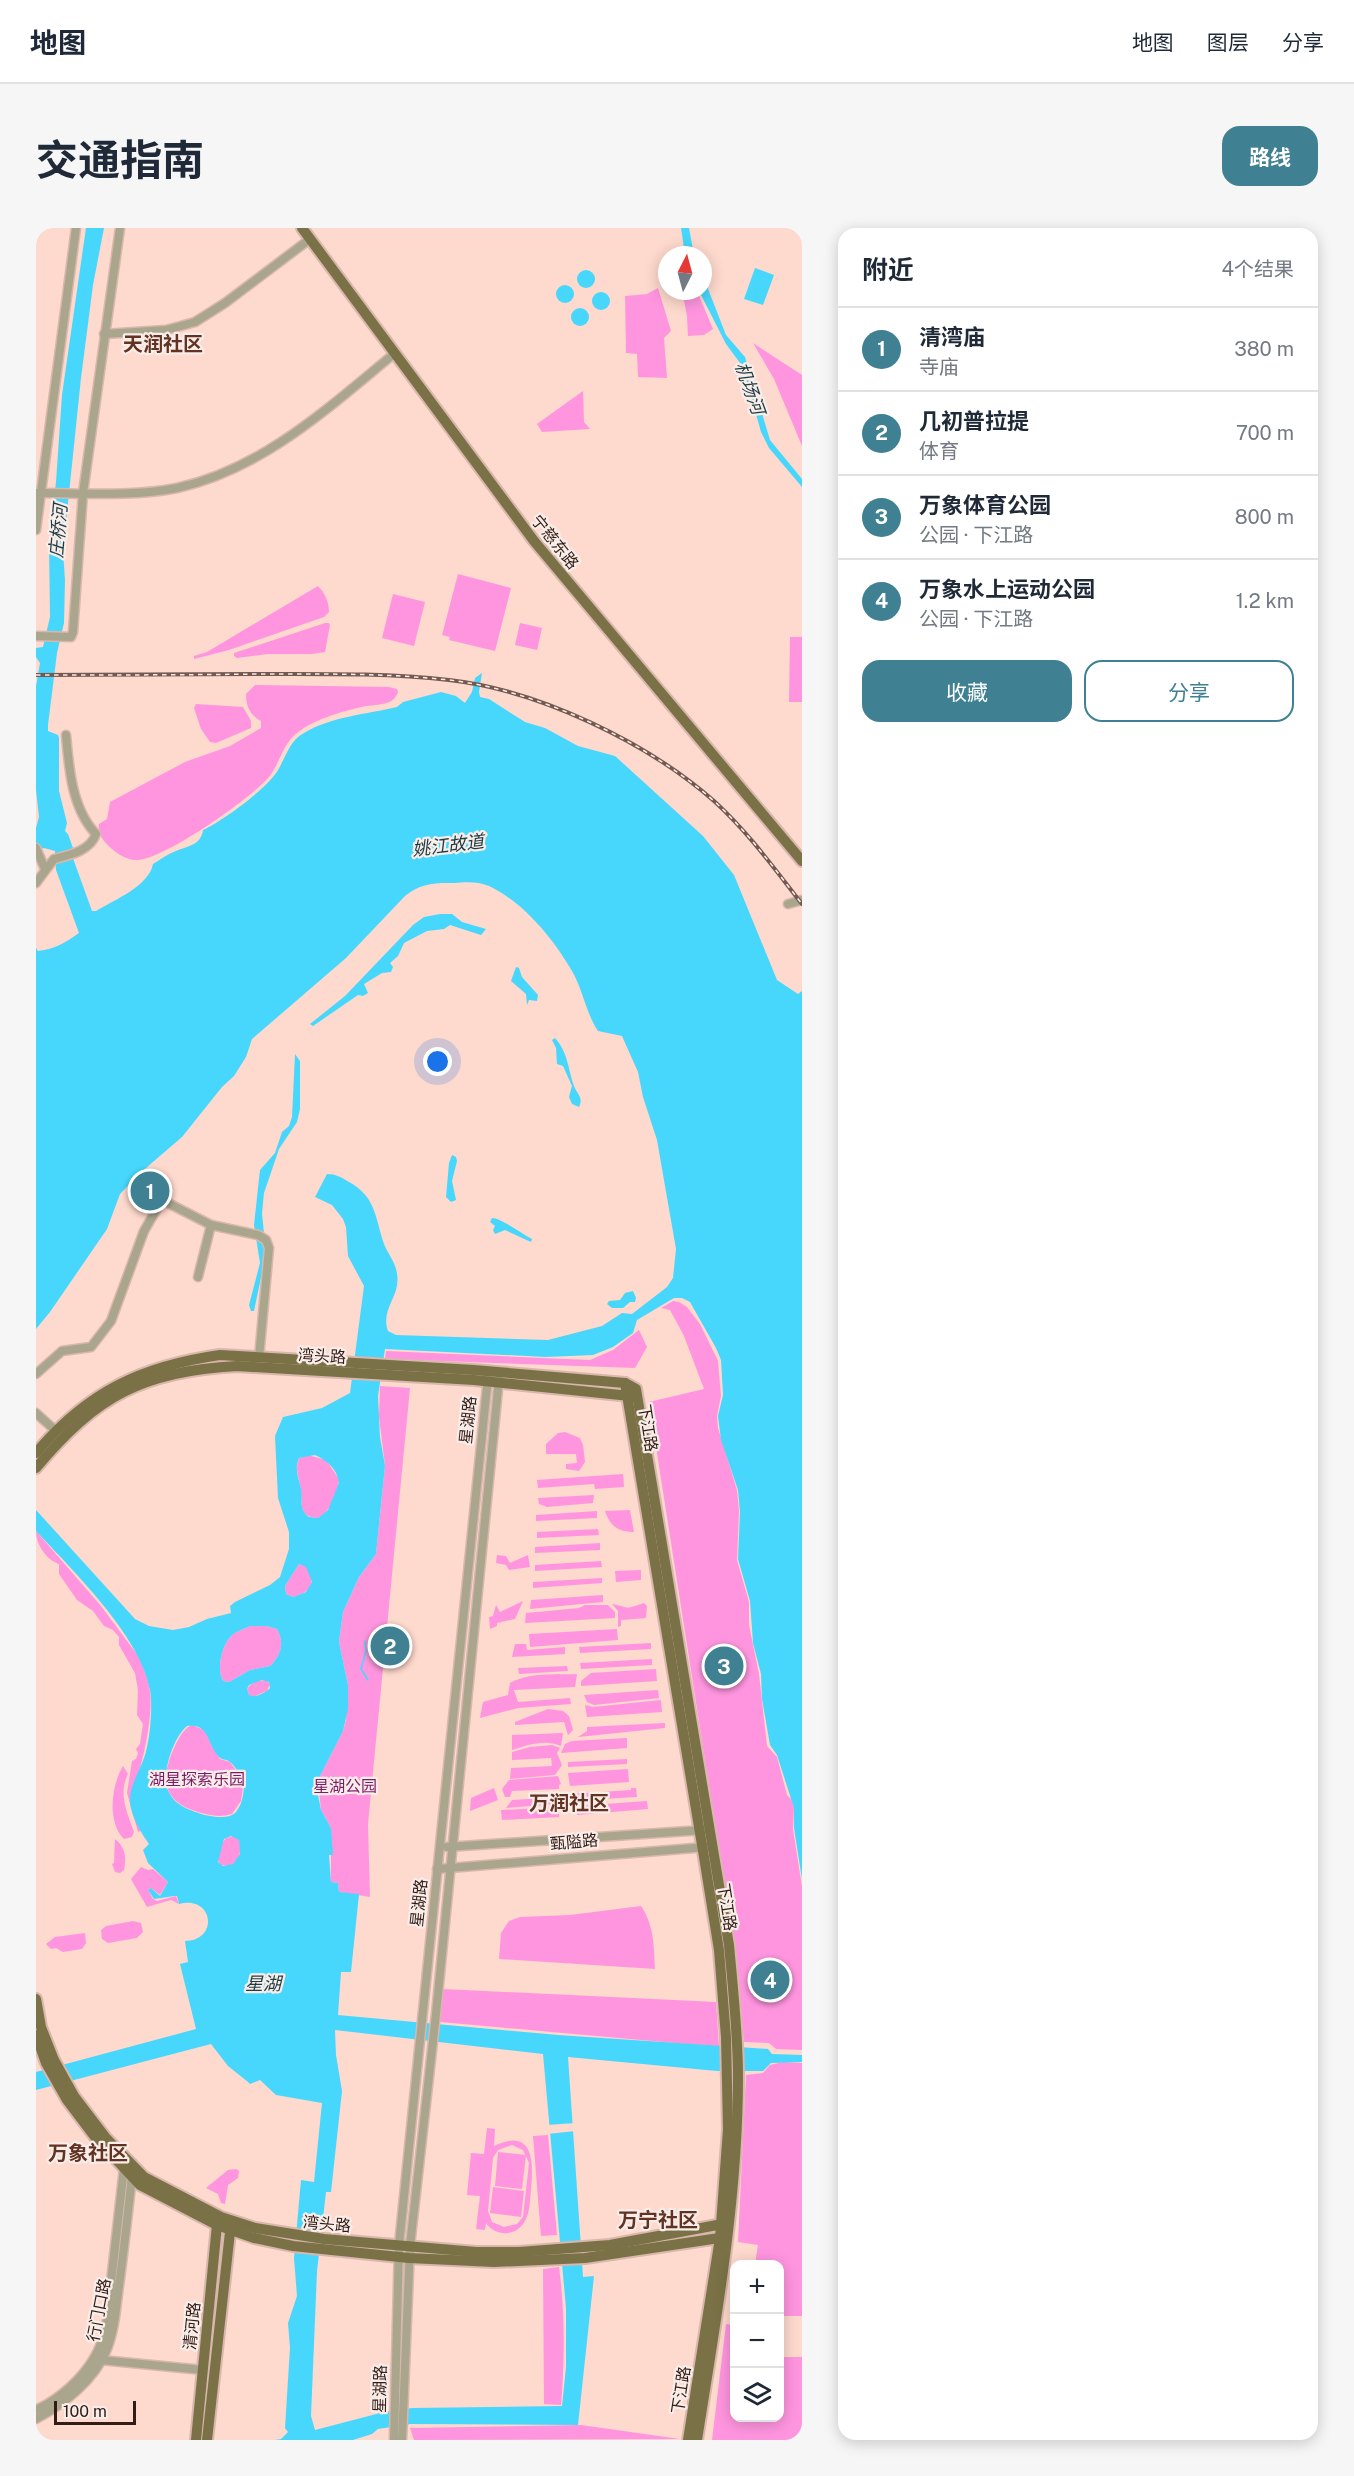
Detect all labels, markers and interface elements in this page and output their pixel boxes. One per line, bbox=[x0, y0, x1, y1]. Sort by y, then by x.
text: 地图 bbox=[30, 26, 86, 59]
text: 地图 bbox=[1132, 30, 1174, 55]
text: 图层 bbox=[1207, 30, 1249, 55]
text: 分享 bbox=[1282, 30, 1324, 55]
button: 路线 bbox=[1222, 126, 1318, 186]
text: 交通指南 bbox=[36, 135, 204, 184]
north arrow bbox=[658, 246, 712, 300]
text: 附近 bbox=[862, 254, 914, 285]
text: 4个结果 bbox=[1221, 257, 1294, 281]
text: 清湾庙 bbox=[919, 324, 985, 350]
district label: 天润社区 bbox=[123, 332, 203, 356]
text: 1 bbox=[877, 337, 886, 361]
text: 380 m bbox=[1234, 337, 1294, 361]
text: 寺庙 bbox=[919, 355, 959, 379]
water label: 机场河 bbox=[731, 359, 770, 420]
text: 几初普拉提 bbox=[919, 408, 1029, 434]
text: 2 bbox=[875, 421, 888, 445]
text: 700 m bbox=[1236, 421, 1294, 445]
text: 体育 bbox=[919, 439, 959, 463]
text: 万象体育公园 bbox=[919, 492, 1051, 518]
water label: 庄桥河 bbox=[45, 500, 71, 559]
text: 3 bbox=[875, 505, 888, 529]
text: 800 m bbox=[1235, 505, 1294, 529]
street label: 宁慈东路 bbox=[527, 511, 583, 573]
text: 公园 · 下江路 bbox=[919, 523, 1033, 547]
text: 万象水上运动公园 bbox=[919, 576, 1095, 602]
text: 4 bbox=[875, 589, 888, 613]
text: 1.2 km bbox=[1236, 589, 1294, 613]
text: 公园 · 下江路 bbox=[919, 607, 1033, 631]
button: 收藏 bbox=[862, 660, 1072, 722]
button: 分享 bbox=[1084, 660, 1294, 722]
water label: 姚江故道 bbox=[411, 830, 488, 860]
your location bbox=[423, 1047, 452, 1076]
pin: 1 bbox=[130, 1168, 170, 1214]
street label: 湾头路 bbox=[298, 1345, 346, 1367]
street label: 星湖路 bbox=[456, 1395, 480, 1445]
street label: 下江路 bbox=[635, 1403, 661, 1453]
pin: 2 bbox=[370, 1624, 410, 1668]
pin: 3 bbox=[704, 1644, 744, 1688]
park label: 湖星探索乐园 bbox=[149, 1770, 245, 1789]
park label: 星湖公园 bbox=[313, 1777, 377, 1796]
district label: 万润社区 bbox=[529, 1791, 609, 1815]
street label: 甄隘路 bbox=[549, 1830, 599, 1854]
street label: 星湖路 bbox=[407, 1878, 431, 1928]
street label: 下江路 bbox=[714, 1882, 740, 1932]
pin: 4 bbox=[750, 1958, 790, 2002]
water label: 星湖 bbox=[245, 1973, 284, 1994]
district label: 万象社区 bbox=[48, 2141, 128, 2165]
district label: 万宁社区 bbox=[618, 2208, 698, 2232]
street label: 湾头路 bbox=[302, 2212, 352, 2236]
map controls bbox=[730, 2260, 784, 2422]
button: + bbox=[730, 2260, 784, 2314]
street label: 行门口路 bbox=[84, 2277, 114, 2343]
street label: 清河路 bbox=[180, 2301, 204, 2351]
button: − bbox=[730, 2314, 784, 2368]
street label: 星湖路 bbox=[370, 2365, 390, 2413]
street label: 下江路 bbox=[668, 2365, 694, 2415]
button: layers bbox=[730, 2368, 784, 2422]
scale bar bbox=[54, 2398, 136, 2426]
text: 100 m bbox=[63, 2402, 107, 2421]

